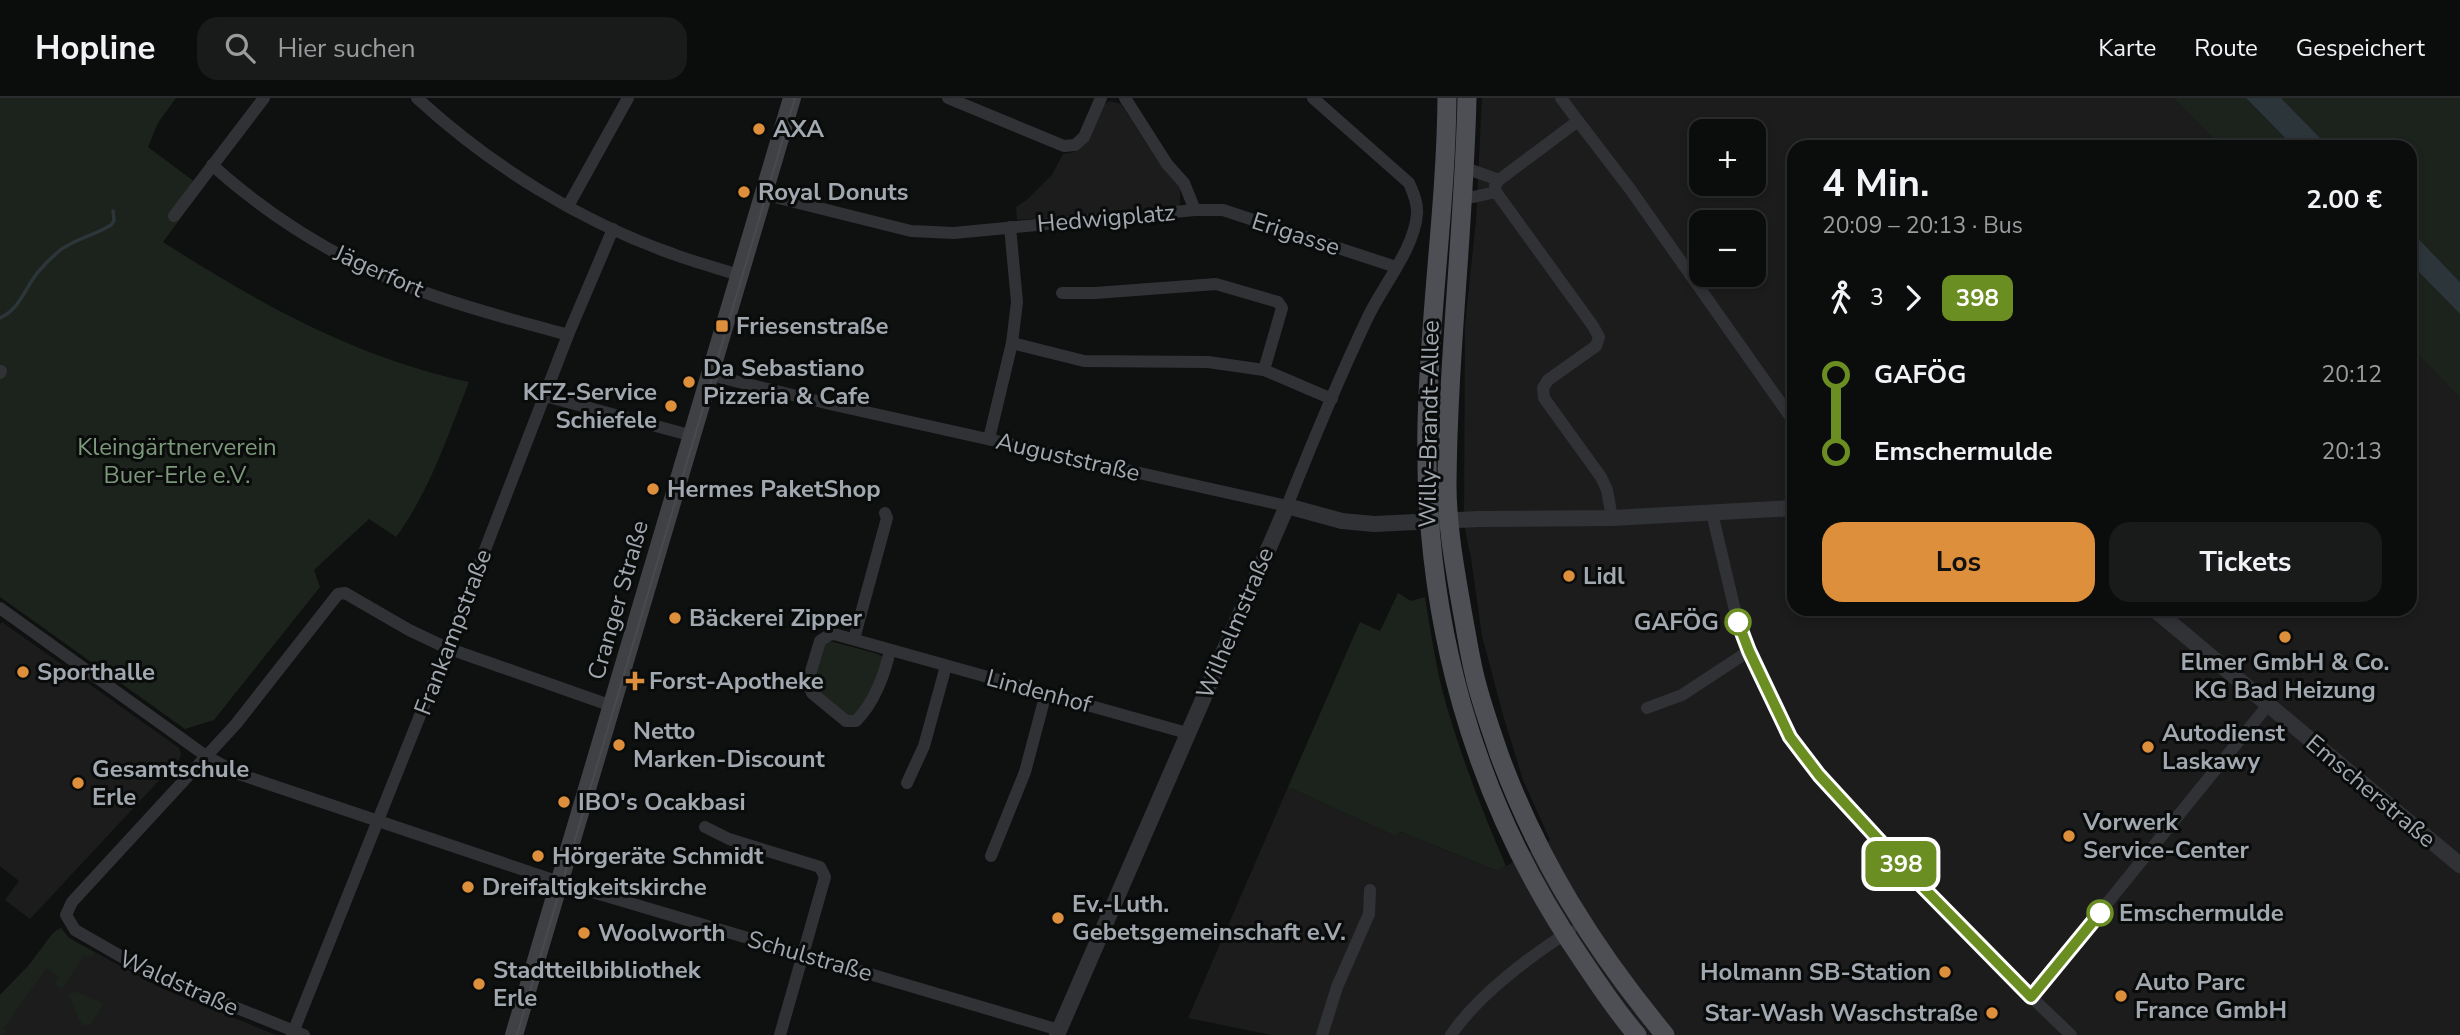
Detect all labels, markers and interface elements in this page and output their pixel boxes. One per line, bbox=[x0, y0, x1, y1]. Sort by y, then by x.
search box bbox=[197, 17, 687, 80]
text: Hopline bbox=[35, 26, 155, 71]
icon: search bbox=[221, 29, 259, 67]
text: Hier suchen bbox=[277, 31, 416, 66]
text: Karte bbox=[2098, 32, 2156, 64]
text: Route bbox=[2194, 32, 2258, 64]
text: Gespeichert bbox=[2296, 32, 2425, 64]
place label: AXA bbox=[773, 113, 824, 145]
map controls bbox=[1689, 119, 1766, 287]
button: + bbox=[1689, 119, 1766, 196]
marker: AXA bbox=[751, 121, 767, 137]
text: 4 Min. bbox=[1822, 158, 1929, 209]
place label: Royal Donuts bbox=[758, 176, 908, 208]
text: 2.00 € bbox=[2306, 182, 2382, 217]
marker: Royal Donuts bbox=[736, 184, 752, 200]
street label: Hedwigplatz bbox=[1036, 196, 1176, 240]
street label: Erigasse bbox=[1248, 205, 1344, 263]
button: − bbox=[1689, 210, 1766, 287]
text: 20:09 – 20:13 · Bus bbox=[1822, 210, 2023, 241]
street label: Jägerfort bbox=[328, 237, 430, 305]
icon: walk bbox=[1822, 279, 1860, 317]
icon: forward bbox=[1894, 279, 1932, 317]
text: 3 bbox=[1870, 282, 1884, 313]
text: 398 bbox=[1956, 282, 1999, 314]
place label: Friesenstraße bbox=[736, 310, 888, 342]
marker: Friesenstraße bbox=[714, 318, 730, 334]
street label: Willy-Brandt-Allee bbox=[1411, 320, 1447, 528]
place label: Da Sebastiano Pizzeria & Cafe bbox=[703, 352, 870, 412]
text: GAFÖG bbox=[1874, 357, 1966, 392]
text: 20:12 bbox=[2322, 359, 2382, 390]
marker: Da Sebastiano Pizzeria & Cafe bbox=[681, 374, 697, 390]
place label: KFZ-Service Schiefele bbox=[523, 376, 657, 436]
marker: KFZ-Service Schiefele bbox=[663, 398, 679, 414]
street label: Auguststraße bbox=[993, 425, 1143, 489]
park label: Kleingärtnerverein Buer-Erle e.V. bbox=[77, 431, 277, 491]
text: Emschermulde bbox=[1874, 434, 2053, 469]
text: 20:13 bbox=[2322, 436, 2382, 467]
place label: Hermes PaketShop bbox=[667, 473, 881, 505]
marker: Hermes PaketShop bbox=[645, 481, 661, 497]
street label: Cranger Straße bbox=[580, 517, 656, 683]
button: Los bbox=[1822, 522, 2095, 602]
button: Tickets bbox=[2109, 522, 2382, 602]
street label: Wilhelmstraße bbox=[1189, 542, 1281, 704]
street label: Frankampstraße bbox=[407, 544, 499, 720]
place label: Lidl bbox=[1583, 560, 1625, 592]
marker: Lidl bbox=[1561, 568, 1577, 584]
place label: Bäckerei Zipper bbox=[689, 602, 863, 634]
place label: GAFÖG bbox=[1634, 606, 1719, 638]
marker: GAFÖG bbox=[1725, 609, 1751, 635]
marker: Bäckerei Zipper bbox=[667, 610, 683, 626]
marker: Elmer GmbH & Co. KG Bad Heizung bbox=[2277, 629, 2293, 645]
place label: Elmer GmbH & Co. KG Bad Heizung bbox=[2181, 646, 2389, 706]
place label: Sporthalle bbox=[37, 656, 155, 688]
street label: Lindenhof bbox=[983, 662, 1096, 721]
marker: Sporthalle bbox=[15, 664, 31, 680]
place label: Forst-Apotheke bbox=[649, 665, 824, 697]
marker: Forst-Apotheke bbox=[627, 673, 643, 689]
place label: Netto Marken-Discount bbox=[633, 715, 825, 775]
place label: Autodienst Laskawy bbox=[2162, 717, 2286, 777]
street label: Emscherstraße bbox=[2299, 727, 2443, 855]
marker: Netto Marken-Discount bbox=[611, 737, 627, 753]
marker: Autodienst Laskawy bbox=[2140, 739, 2156, 755]
place label: Gesamtschule Erle bbox=[92, 753, 249, 813]
marker: Gesamtschule Erle bbox=[70, 775, 86, 791]
place label: IBO's Ocakbasi bbox=[578, 786, 746, 818]
marker: IBO's Ocakbasi bbox=[556, 794, 572, 810]
place label: Vorwerk Service-Center bbox=[2082, 806, 2249, 866]
marker: Vorwerk Service-Center bbox=[2061, 828, 2077, 844]
place label: Hörgeräte Schmidt bbox=[552, 840, 764, 872]
line badge: 398 bbox=[1861, 841, 1941, 887]
marker: Hörgeräte Schmidt bbox=[530, 848, 546, 864]
text: 398 bbox=[1879, 848, 1923, 880]
place label: Dreifaltigkeitskirche bbox=[482, 871, 707, 903]
marker: Dreifaltigkeitskirche bbox=[460, 879, 476, 895]
place label: Ev.-Luth. Gebetsgemeinschaft e.V. bbox=[1072, 888, 1346, 948]
place label: Emschermulde bbox=[2119, 897, 2284, 929]
marker: Emschermulde bbox=[2087, 900, 2113, 926]
marker: Ev.-Luth. Gebetsgemeinschaft e.V. bbox=[1050, 910, 1066, 926]
place label: Woolworth bbox=[598, 917, 726, 949]
street label: Schulstraße bbox=[744, 923, 876, 989]
marker: Woolworth bbox=[576, 925, 592, 941]
street label: Waldstraße bbox=[114, 942, 244, 1024]
place label: Stadtteilbibliothek Erle bbox=[493, 954, 702, 1014]
place label: Holmann SB-Station bbox=[1700, 956, 1931, 988]
marker: Holmann SB-Station bbox=[1937, 964, 1953, 980]
place label: Auto Parc France GmbH bbox=[2135, 966, 2287, 1026]
marker: Stadtteilbibliothek Erle bbox=[471, 976, 487, 992]
marker: Auto Parc France GmbH bbox=[2113, 988, 2129, 1004]
place label: Star-Wash Waschstraße bbox=[1704, 997, 1978, 1029]
marker: Star-Wash Waschstraße bbox=[1984, 1005, 2000, 1021]

